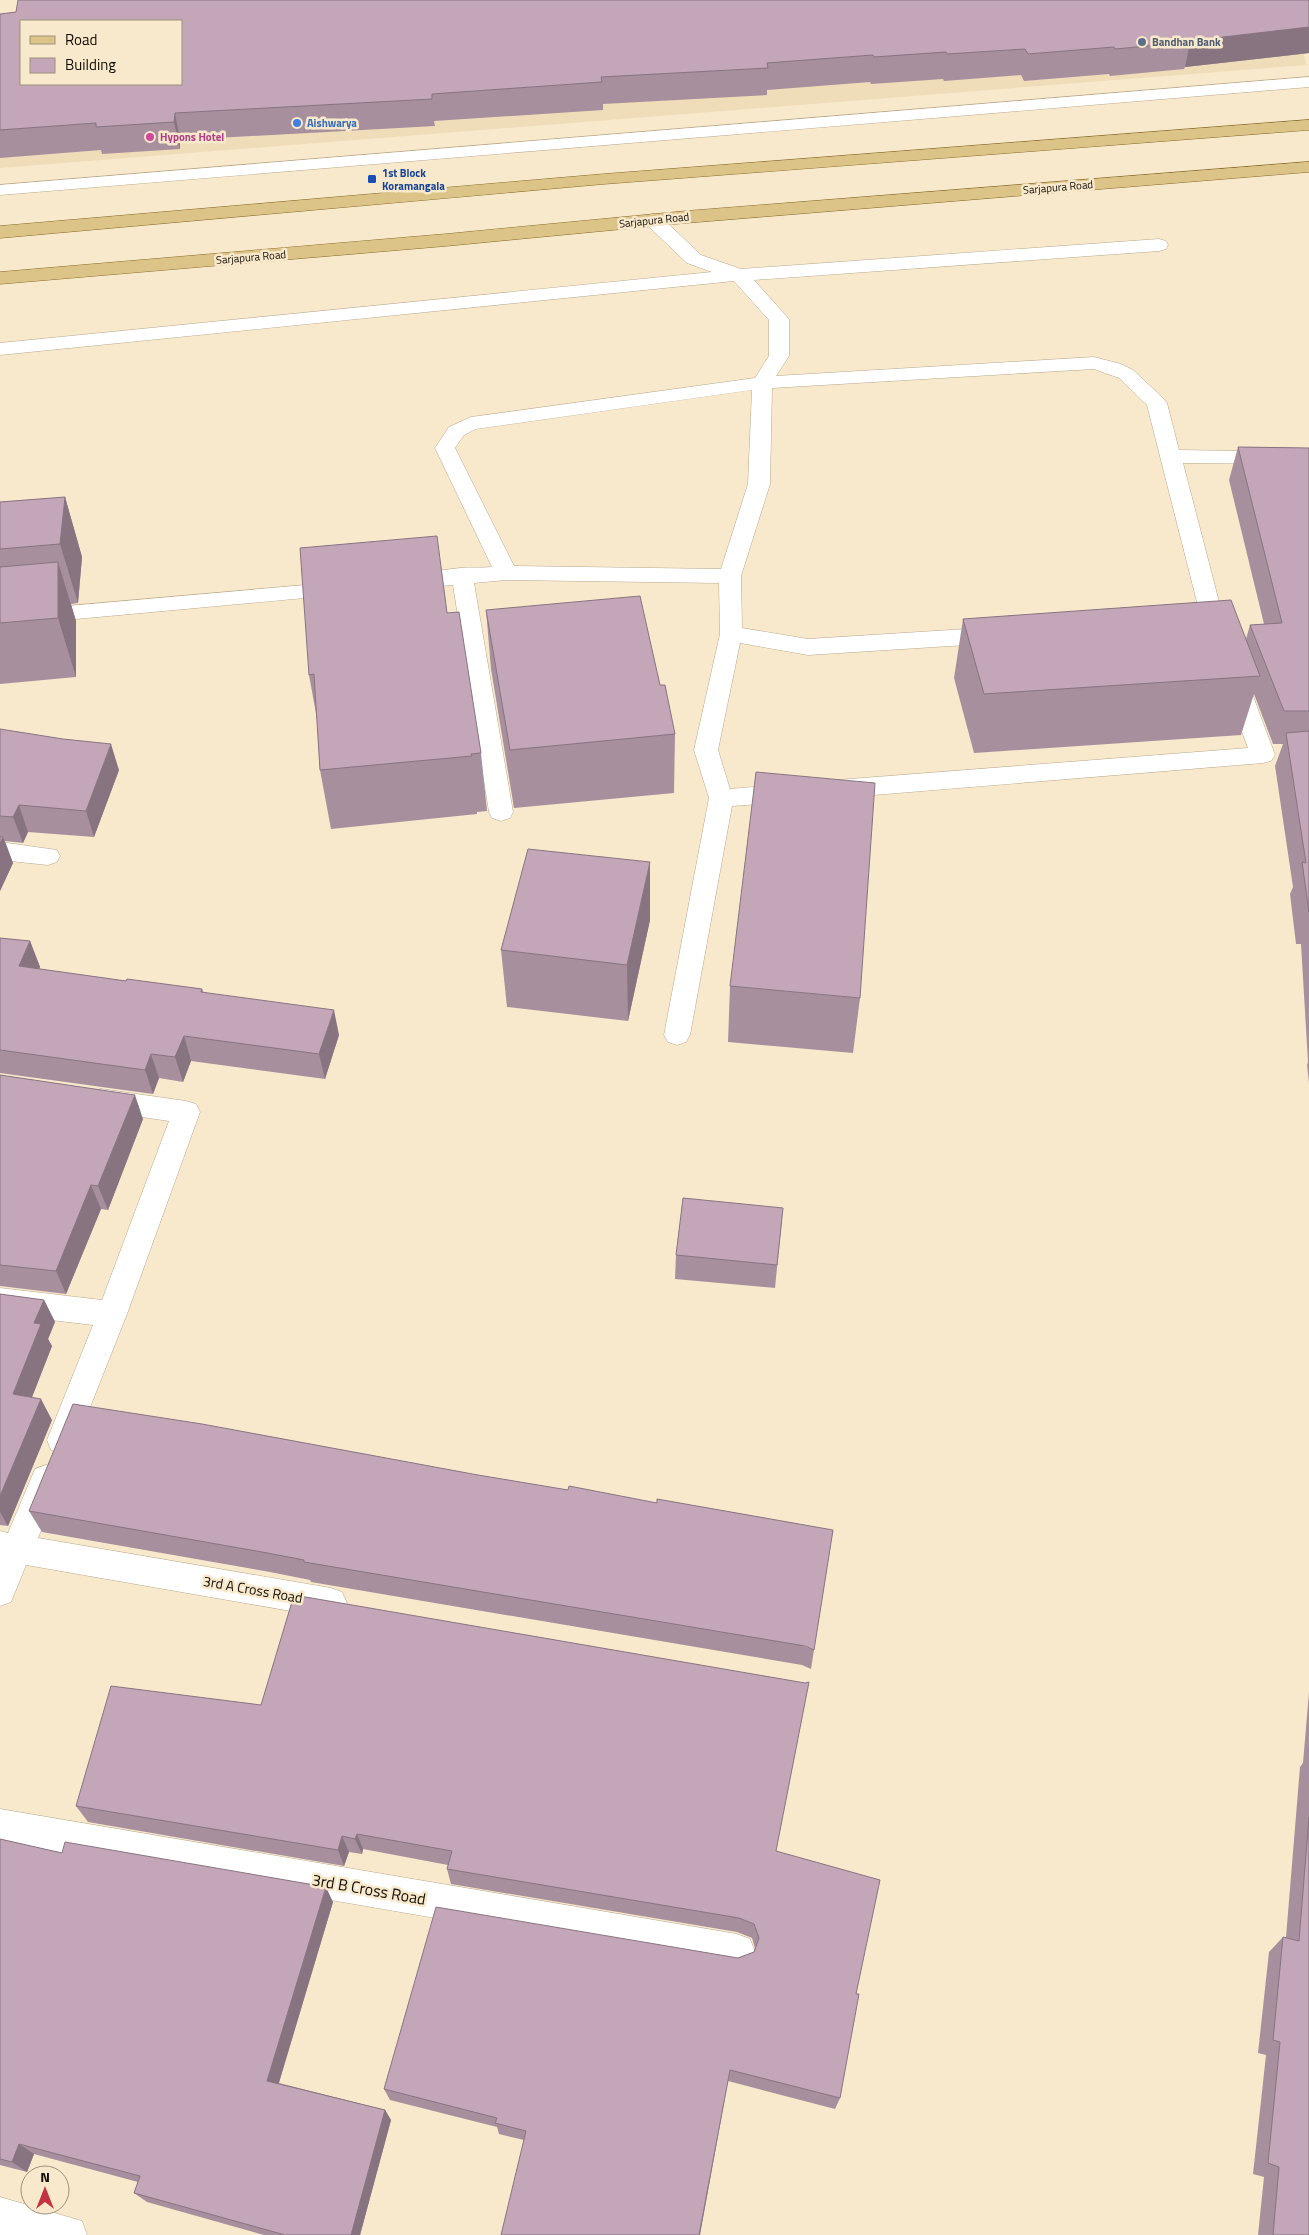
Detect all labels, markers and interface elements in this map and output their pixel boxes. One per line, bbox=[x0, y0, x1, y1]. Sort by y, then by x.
legend bbox=[20, 20, 182, 85]
text: Road bbox=[65, 28, 97, 51]
place label: Bandhan Bank bbox=[1152, 34, 1221, 50]
marker: Bandhan Bank bbox=[1136, 36, 1148, 48]
text: Building bbox=[65, 53, 116, 76]
place label: Aishwarya bbox=[307, 115, 357, 131]
marker: Aishwarya bbox=[291, 117, 303, 129]
place label: Hypons Hotel bbox=[160, 129, 224, 145]
marker: Hypons Hotel bbox=[144, 131, 156, 143]
place label: 1st Block Koramangala bbox=[382, 165, 445, 194]
marker: 1st Block Koramangala bbox=[366, 173, 378, 185]
street label: Sarjapura Road bbox=[1022, 176, 1094, 198]
street label: Sarjapura Road bbox=[618, 208, 690, 232]
street label: Sarjapura Road bbox=[215, 246, 287, 268]
street label: 3rd A Cross Road bbox=[202, 1570, 304, 1608]
street label: 3rd B Cross Road bbox=[310, 1867, 428, 1911]
north arrow bbox=[20, 2165, 70, 2215]
text: N bbox=[40, 2166, 50, 2187]

